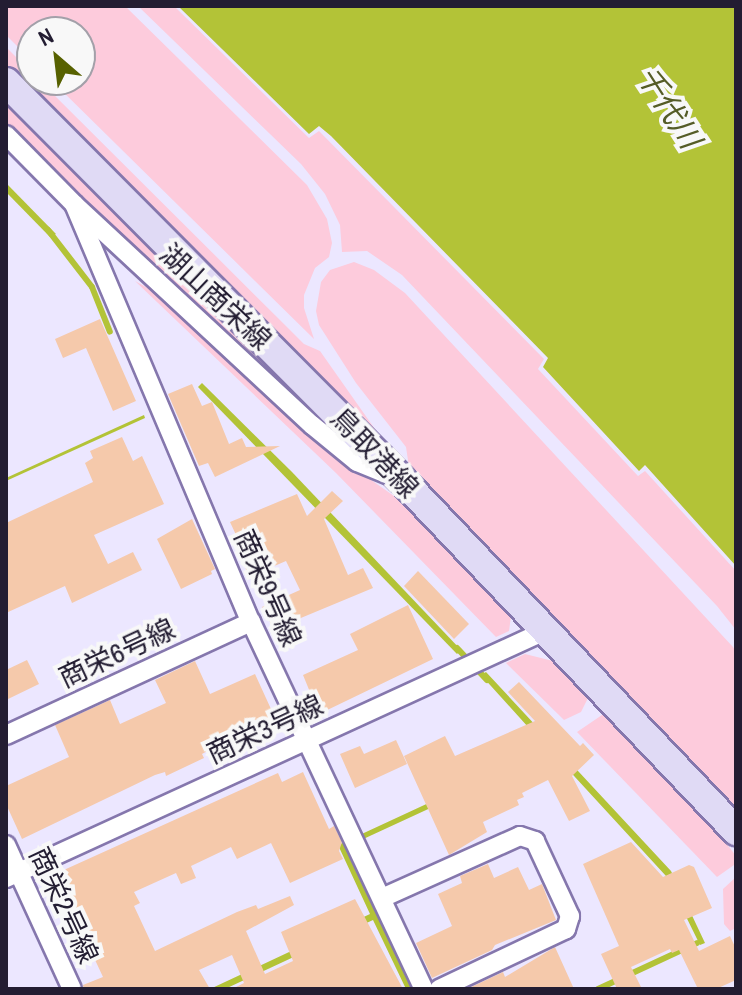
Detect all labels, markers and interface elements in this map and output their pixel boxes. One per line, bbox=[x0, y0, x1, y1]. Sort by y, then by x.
north arrow bbox=[16, 16, 96, 96]
text: N bbox=[33, 20, 58, 53]
water label: 千代川 bbox=[629, 59, 709, 155]
street label: 湖山商栄線 bbox=[153, 237, 279, 357]
street label: 鳥取港線 bbox=[324, 401, 426, 505]
street label: 商栄9号線 bbox=[227, 524, 309, 652]
street label: 商栄6号線 bbox=[53, 611, 181, 695]
street label: 商栄3号線 bbox=[201, 687, 329, 771]
street label: 商栄2号線 bbox=[22, 841, 106, 969]

